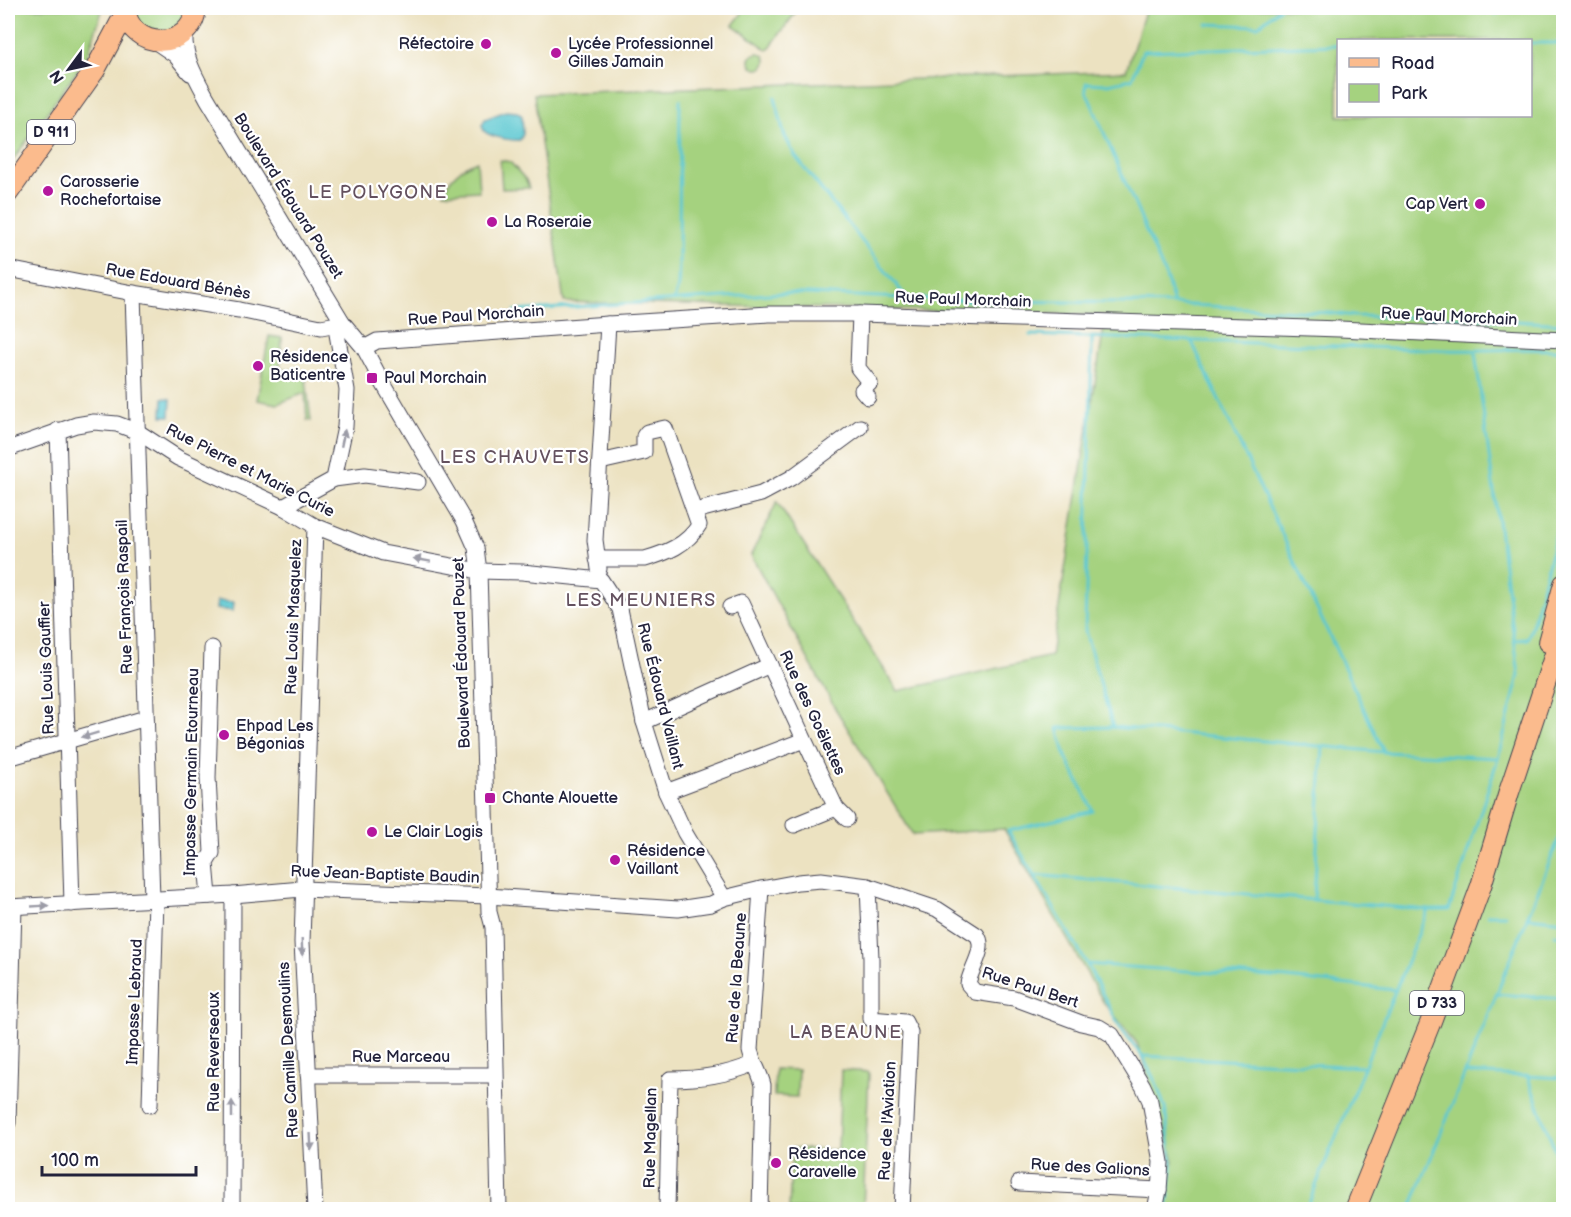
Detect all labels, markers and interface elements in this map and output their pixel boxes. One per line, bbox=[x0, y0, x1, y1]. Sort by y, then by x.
place label: Réfectoire bbox=[398, 35, 475, 54]
place label: Lycée Professionnel Gilles Jamain bbox=[568, 35, 713, 72]
marker: Réfectoire bbox=[479, 37, 493, 51]
north arrow bbox=[39, 39, 99, 99]
legend bbox=[1337, 39, 1532, 117]
marker: Lycée Professionnel Gilles Jamain bbox=[549, 46, 563, 60]
text: Road bbox=[1391, 53, 1435, 74]
text: N bbox=[46, 66, 69, 87]
text: Park bbox=[1391, 83, 1427, 104]
street label: Boulevard Édouard Pouzet bbox=[229, 109, 349, 282]
road number: D 911 bbox=[27, 120, 75, 144]
place label: Carosserie Rochefortaise bbox=[60, 173, 162, 210]
district label: LE POLYGONE bbox=[308, 182, 448, 203]
marker: Carosserie Rochefortaise bbox=[41, 184, 55, 198]
place label: Cap Vert bbox=[1405, 195, 1468, 214]
marker: Cap Vert bbox=[1473, 197, 1487, 211]
place label: La Roseraie bbox=[504, 213, 592, 232]
marker: La Roseraie bbox=[485, 215, 499, 229]
street label: Rue Edouard Bénès bbox=[104, 260, 252, 304]
street label: Rue Paul Morchain bbox=[894, 288, 1032, 312]
street label: Rue Paul Morchain bbox=[407, 302, 545, 330]
street label: Rue Paul Morchain bbox=[1380, 304, 1518, 330]
place label: Résidence Baticentre bbox=[270, 348, 349, 385]
marker: Résidence Baticentre bbox=[251, 359, 265, 373]
place label: Paul Morchain bbox=[384, 369, 487, 388]
marker: Paul Morchain bbox=[365, 371, 379, 385]
street label: Rue Pierre et Marie Curie bbox=[163, 420, 338, 522]
one-way arrow bbox=[339, 428, 348, 447]
district label: LES CHAUVETS bbox=[440, 447, 590, 468]
street label: Rue François Raspail bbox=[113, 519, 137, 675]
street label: Rue Louis Masquelez bbox=[282, 538, 306, 695]
one-way arrow bbox=[412, 555, 431, 564]
street label: Boulevard Édouard Pouzet bbox=[447, 557, 475, 749]
district label: LES MEUNIERS bbox=[565, 590, 717, 611]
street label: Rue Louis Gauffier bbox=[35, 601, 59, 735]
street label: Rue Édouard Vaillant bbox=[633, 620, 689, 771]
street label: Rue des Goëlettes bbox=[775, 648, 849, 778]
street label: Impasse Germain Etourneau bbox=[181, 668, 203, 876]
place label: Ehpad Les Bégonias bbox=[236, 717, 313, 754]
marker: Ehpad Les Bégonias bbox=[217, 728, 231, 742]
one-way arrow bbox=[81, 731, 99, 740]
place label: Chante Alouette bbox=[502, 789, 618, 808]
marker: Chante Alouette bbox=[483, 791, 497, 805]
place label: Le Clair Logis bbox=[384, 823, 483, 842]
marker: Le Clair Logis bbox=[365, 825, 379, 839]
place label: Résidence Vaillant bbox=[627, 842, 706, 879]
marker: Résidence Vaillant bbox=[608, 853, 622, 867]
street label: Rue Jean-Baptiste Baudin bbox=[290, 862, 480, 888]
one-way arrow bbox=[30, 901, 49, 910]
street label: Rue de la Beaune bbox=[723, 912, 751, 1044]
one-way arrow bbox=[298, 938, 307, 957]
street label: Impasse Lebraud bbox=[123, 939, 147, 1065]
street label: Rue Camille Desmoulins bbox=[275, 961, 303, 1139]
street label: Rue Paul Bert bbox=[979, 963, 1081, 1013]
street label: Rue Reverseaux bbox=[205, 991, 224, 1112]
road number: D 733 bbox=[1410, 991, 1464, 1015]
district label: LA BEAUNE bbox=[789, 1022, 903, 1043]
street label: Rue Marceau bbox=[352, 1048, 450, 1067]
street label: Rue de l'Aviation bbox=[875, 1061, 901, 1181]
street label: Rue Magellan bbox=[641, 1087, 661, 1189]
one-way arrow bbox=[227, 1100, 237, 1119]
one-way arrow bbox=[306, 1133, 316, 1152]
scale bar bbox=[42, 1139, 196, 1177]
place label: Résidence Caravelle bbox=[788, 1145, 867, 1182]
text: 100 m bbox=[51, 1150, 99, 1171]
street label: Rue des Galions bbox=[1030, 1155, 1150, 1181]
marker: Résidence Caravelle bbox=[769, 1156, 783, 1170]

